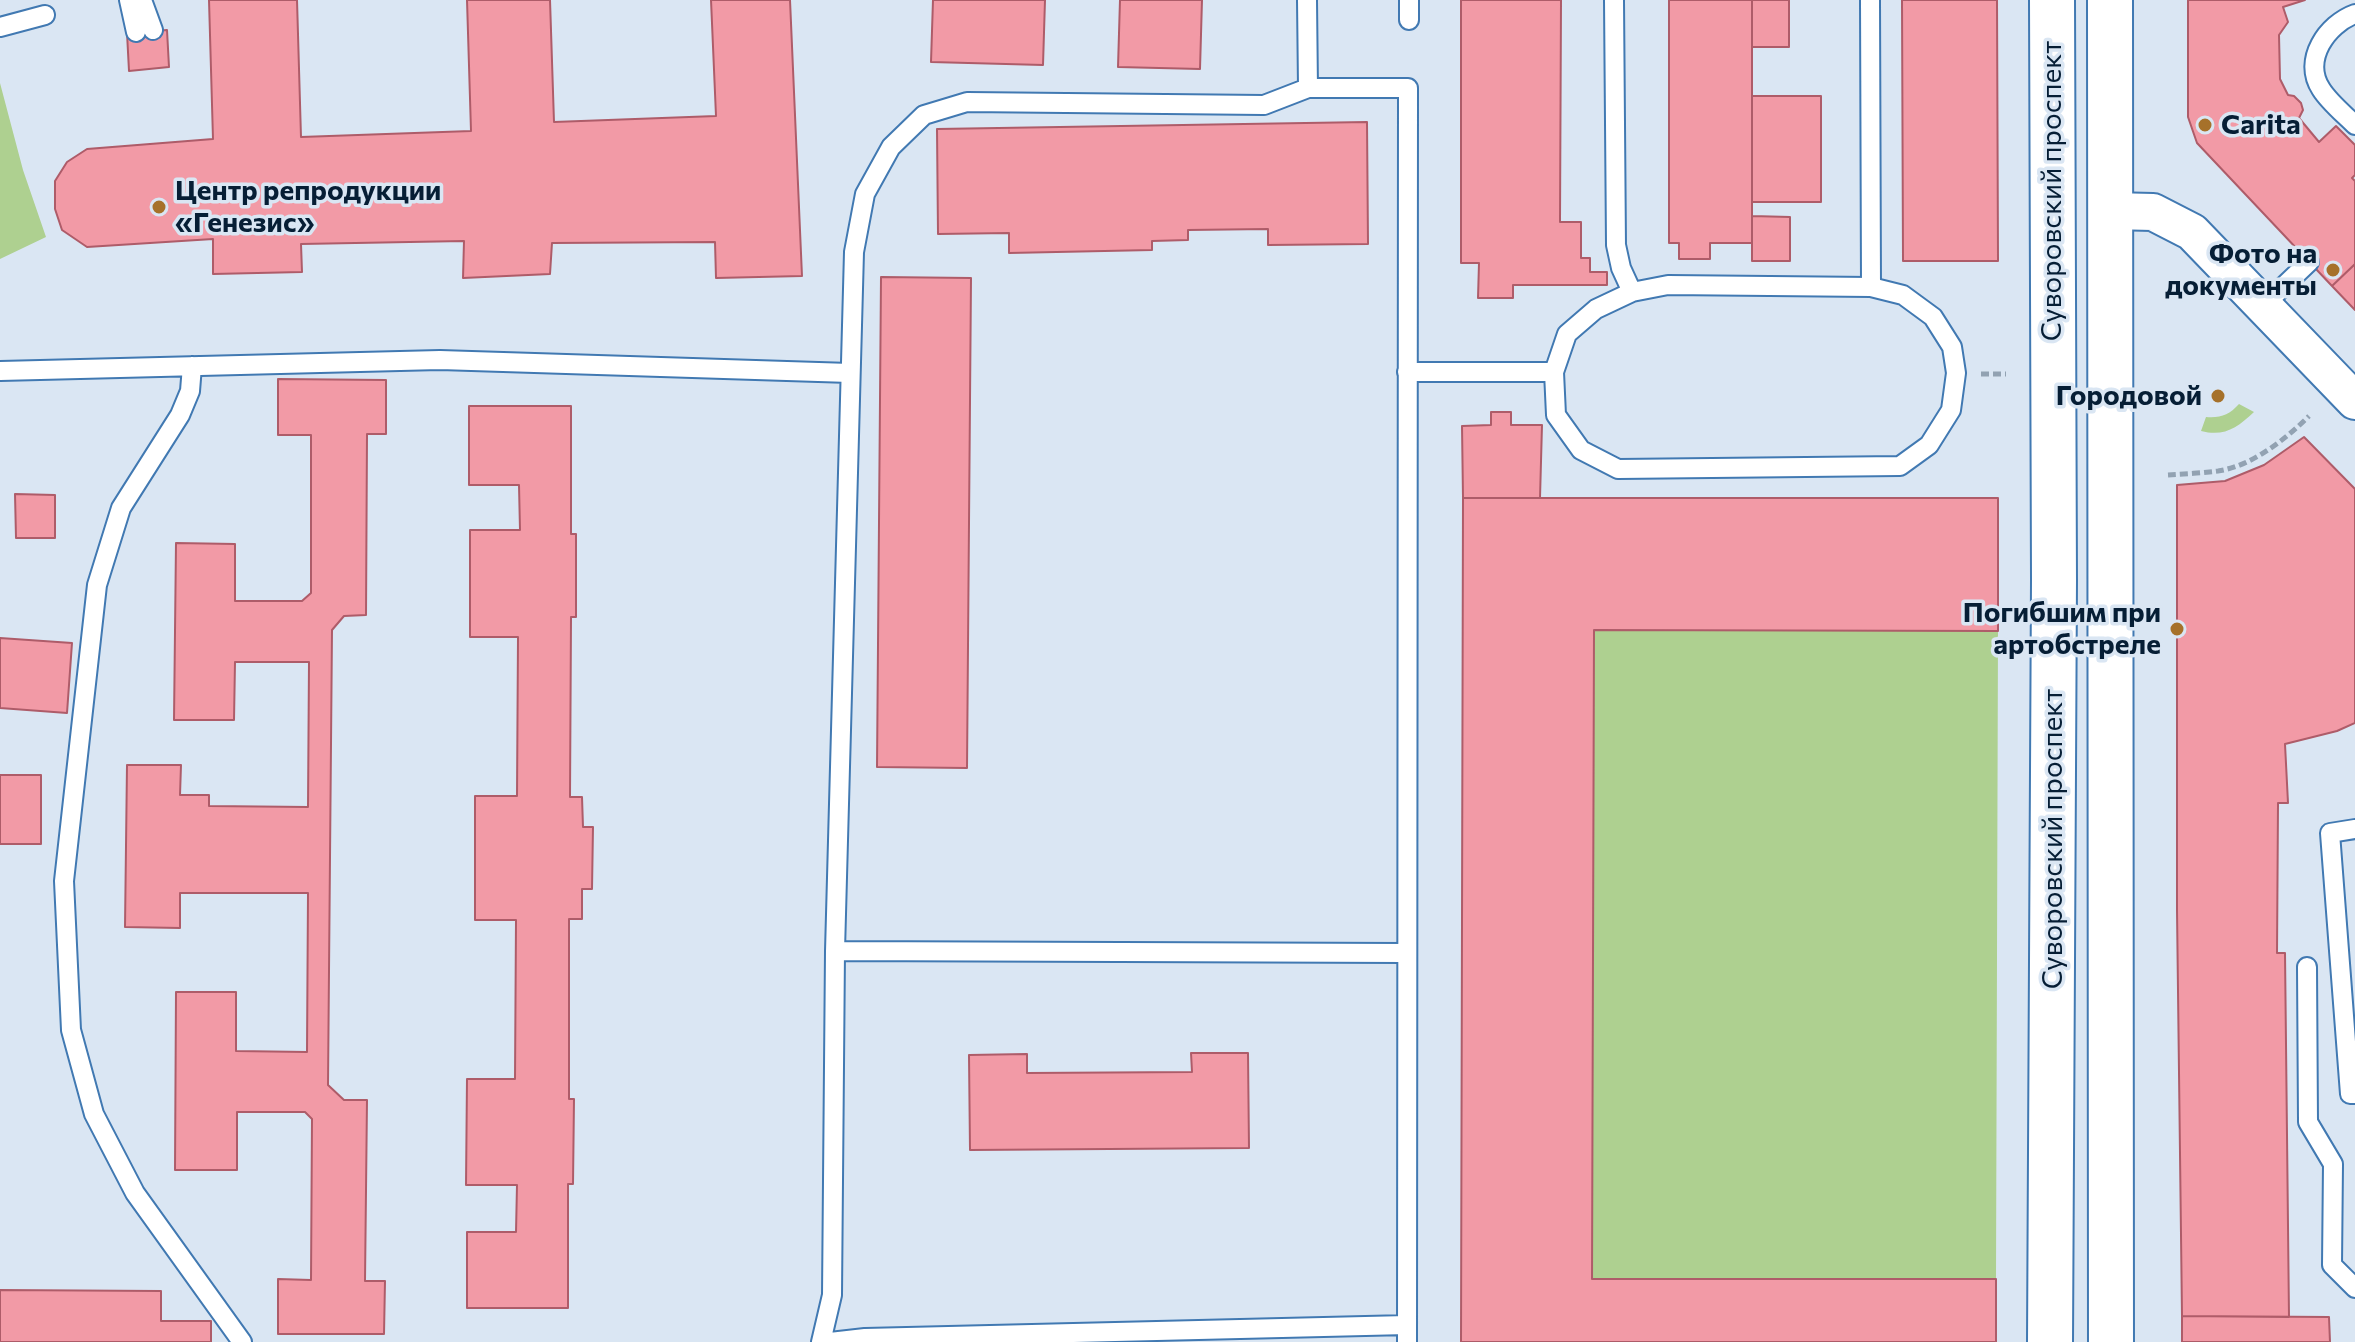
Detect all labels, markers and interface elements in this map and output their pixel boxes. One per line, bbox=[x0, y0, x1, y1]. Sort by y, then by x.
street label: Суворовский проспект bbox=[2035, 41, 2069, 341]
place label: Carita bbox=[2221, 108, 2301, 142]
marker: Carita bbox=[2196, 116, 2214, 134]
place label: Центр репродукции «Генезис» bbox=[175, 174, 441, 240]
marker: Центр репродукции «Генезис» bbox=[150, 198, 168, 216]
place label: Фото на документы bbox=[2165, 237, 2317, 303]
marker: Фото на документы bbox=[2324, 261, 2342, 279]
place label: Городовой bbox=[2056, 379, 2202, 413]
marker: Городовой bbox=[2209, 387, 2227, 405]
place label: Погибшим при артобстреле bbox=[1963, 596, 2161, 662]
marker: Погибшим при артобстреле bbox=[2168, 620, 2186, 638]
street label: Суворовский проспект bbox=[2036, 689, 2070, 989]

